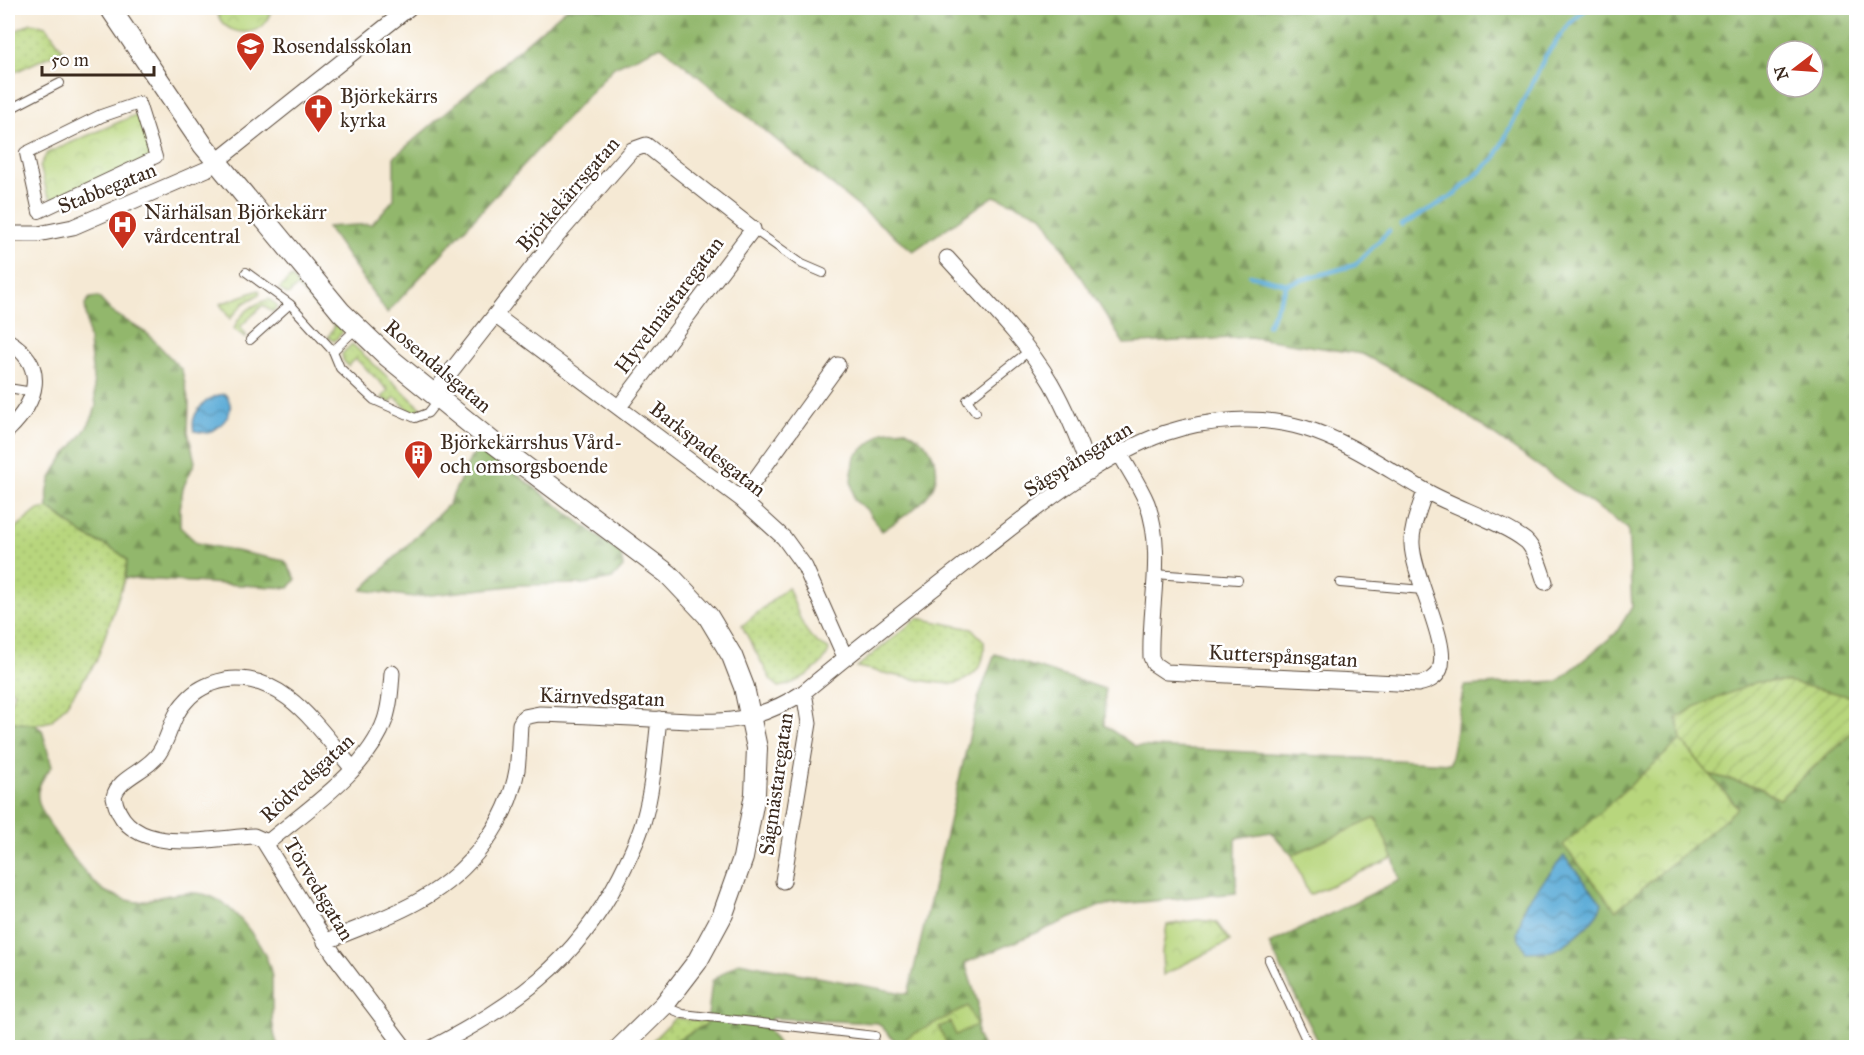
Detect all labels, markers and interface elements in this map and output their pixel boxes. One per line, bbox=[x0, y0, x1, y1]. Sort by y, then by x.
school or university icon: Rosendalsskolan bbox=[235, 30, 267, 72]
place label: Rosendalsskolan bbox=[272, 33, 412, 59]
scale bar bbox=[42, 39, 154, 77]
north arrow bbox=[1765, 39, 1825, 99]
text: 50 m bbox=[51, 49, 89, 71]
text: N bbox=[1770, 64, 1792, 83]
place label: Björkekärrs kyrka bbox=[340, 83, 438, 133]
church icon: Björkekärrs kyrka bbox=[303, 92, 335, 134]
street label: Björkekärrsgatan bbox=[511, 131, 625, 257]
street label: Stabbegatan bbox=[54, 156, 160, 220]
place label: Närhälsan Björkekärr vårdcentral bbox=[143, 199, 327, 249]
hospital icon: Närhälsan Björkekärr vårdcentral bbox=[107, 208, 139, 250]
street label: Hyvelmästaregatan bbox=[609, 231, 729, 379]
street label: Rosendalsgatan bbox=[379, 314, 497, 418]
street label: Barkspadesgatan bbox=[645, 395, 771, 503]
street label: Sågspånsgatan bbox=[1019, 415, 1137, 503]
place label: Björkekärrshus Vård- och omsorgsboende bbox=[440, 429, 623, 479]
building icon: Björkekärrshus Vård- och omsorgsboende bbox=[403, 438, 435, 480]
street label: Kutterspånsgatan bbox=[1208, 639, 1358, 673]
street label: Kärnvedsgatan bbox=[539, 682, 665, 712]
street label: Sågmästaregatan bbox=[753, 711, 799, 857]
street label: Rödvedsgatan bbox=[255, 728, 359, 828]
street label: Törvedsgatan bbox=[278, 833, 360, 945]

